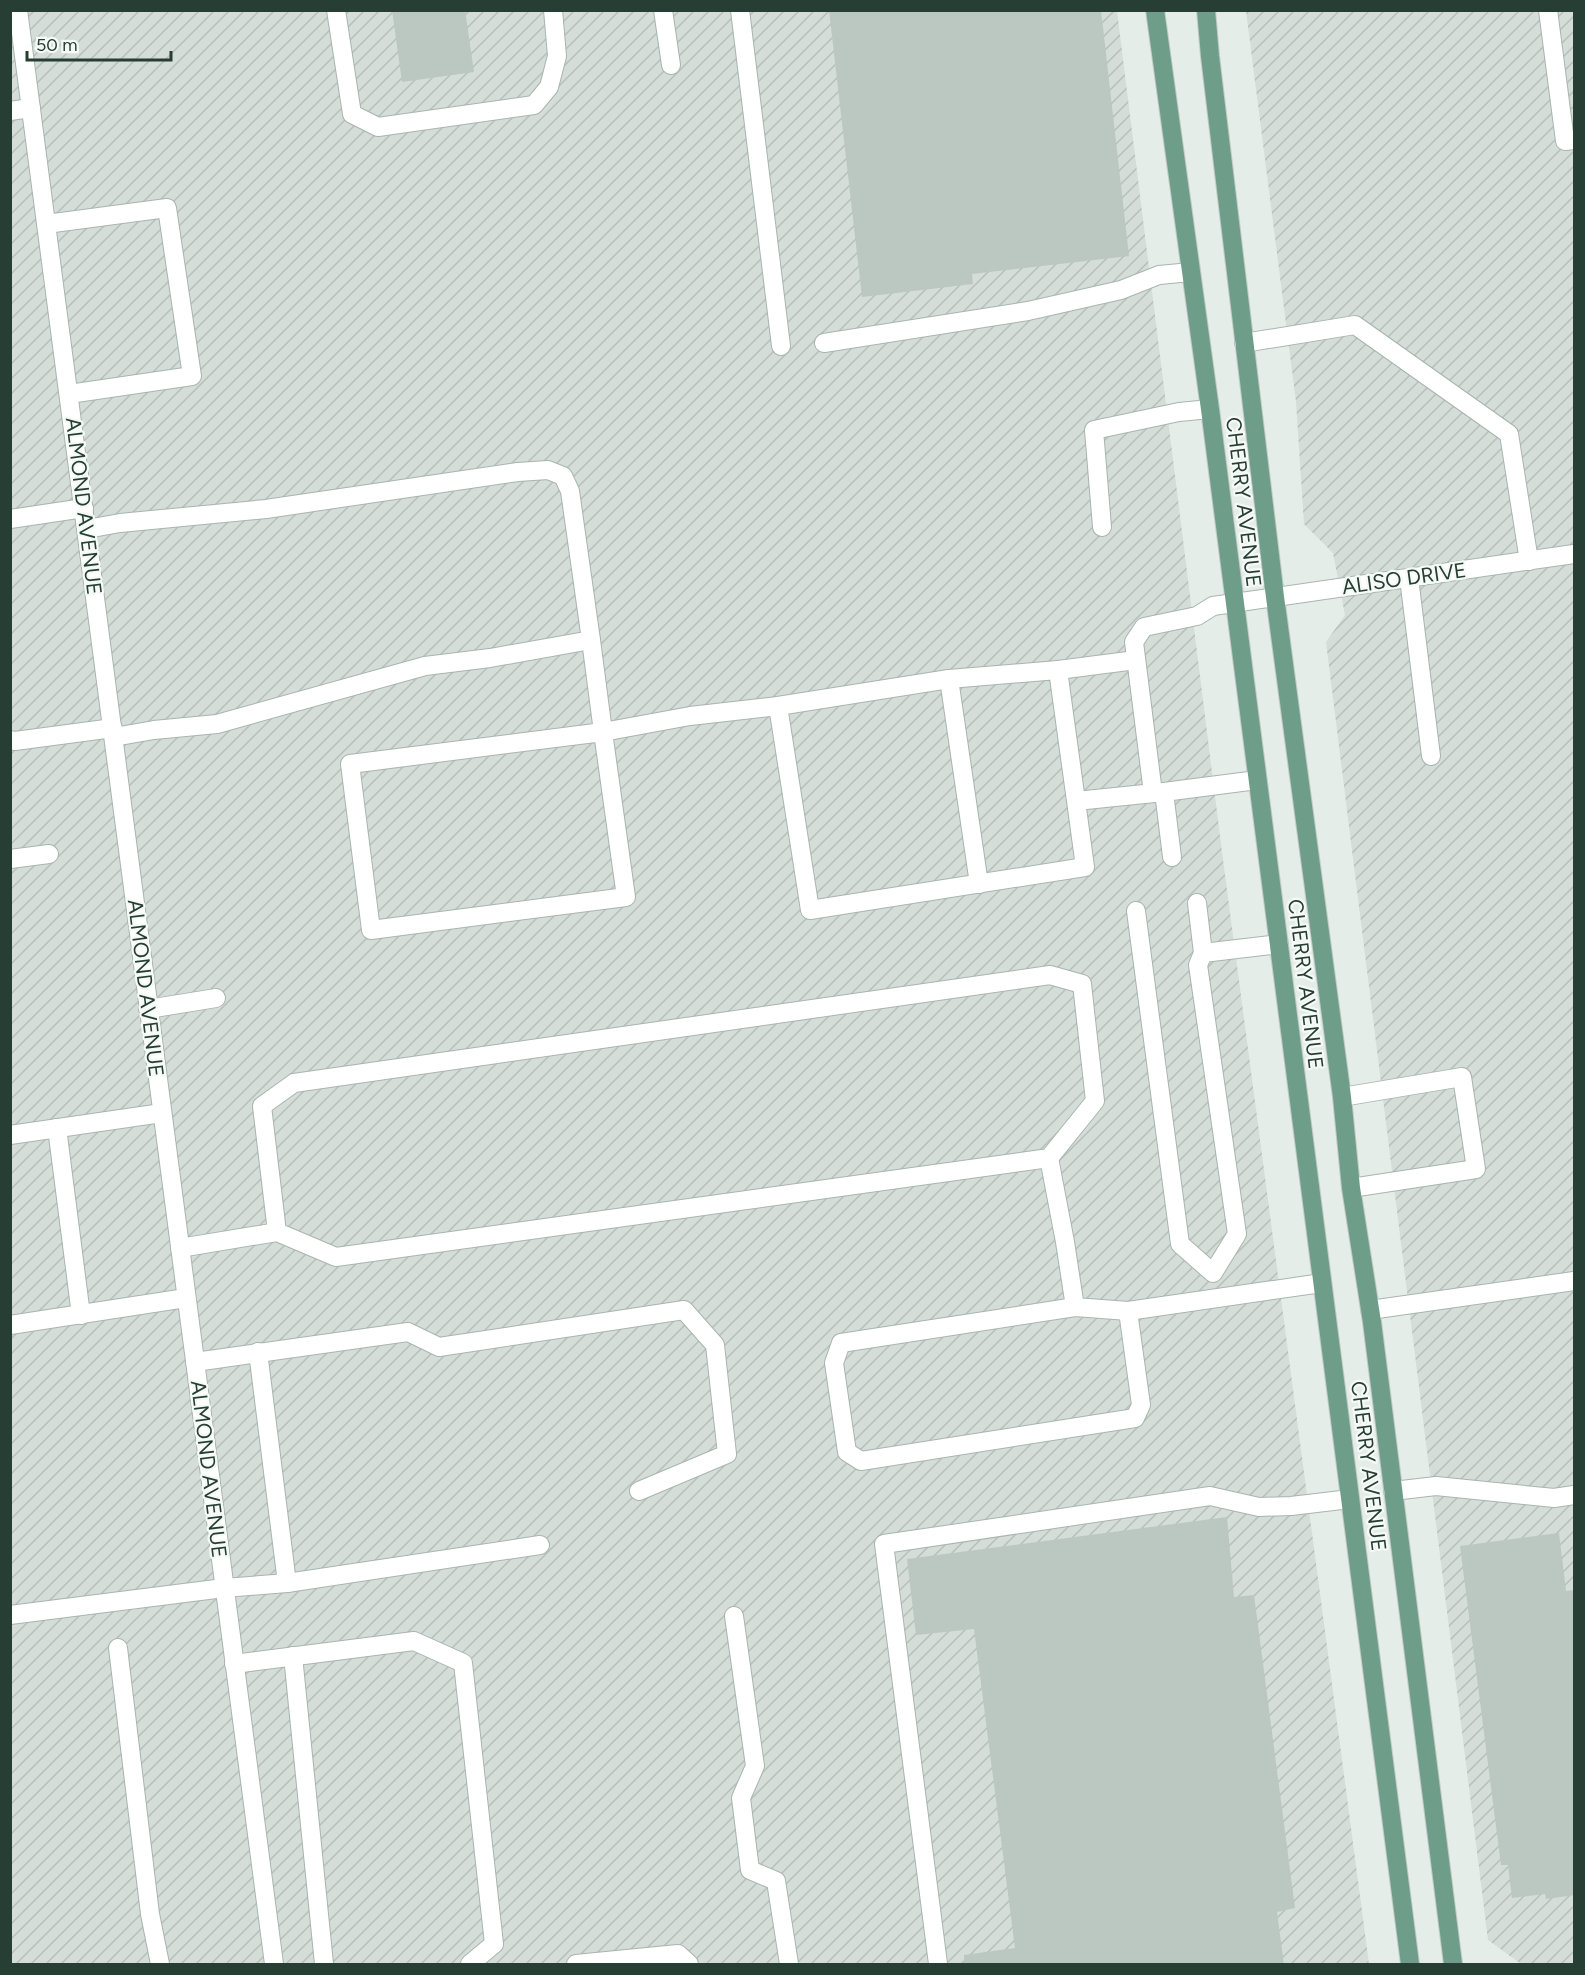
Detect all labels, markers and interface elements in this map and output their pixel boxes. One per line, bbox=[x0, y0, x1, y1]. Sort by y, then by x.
scale bar bbox=[27, 24, 171, 62]
text: 50 m bbox=[36, 34, 78, 56]
street label: CHERRY AVENUE bbox=[1221, 415, 1267, 589]
street label: ALMOND AVENUE bbox=[61, 416, 107, 596]
street label: ALISO DRIVE bbox=[1340, 557, 1468, 599]
street label: CHERRY AVENUE bbox=[1283, 897, 1329, 1071]
street label: ALMOND AVENUE bbox=[123, 898, 169, 1078]
street label: ALMOND AVENUE bbox=[186, 1379, 232, 1559]
street label: CHERRY AVENUE bbox=[1346, 1379, 1392, 1553]

